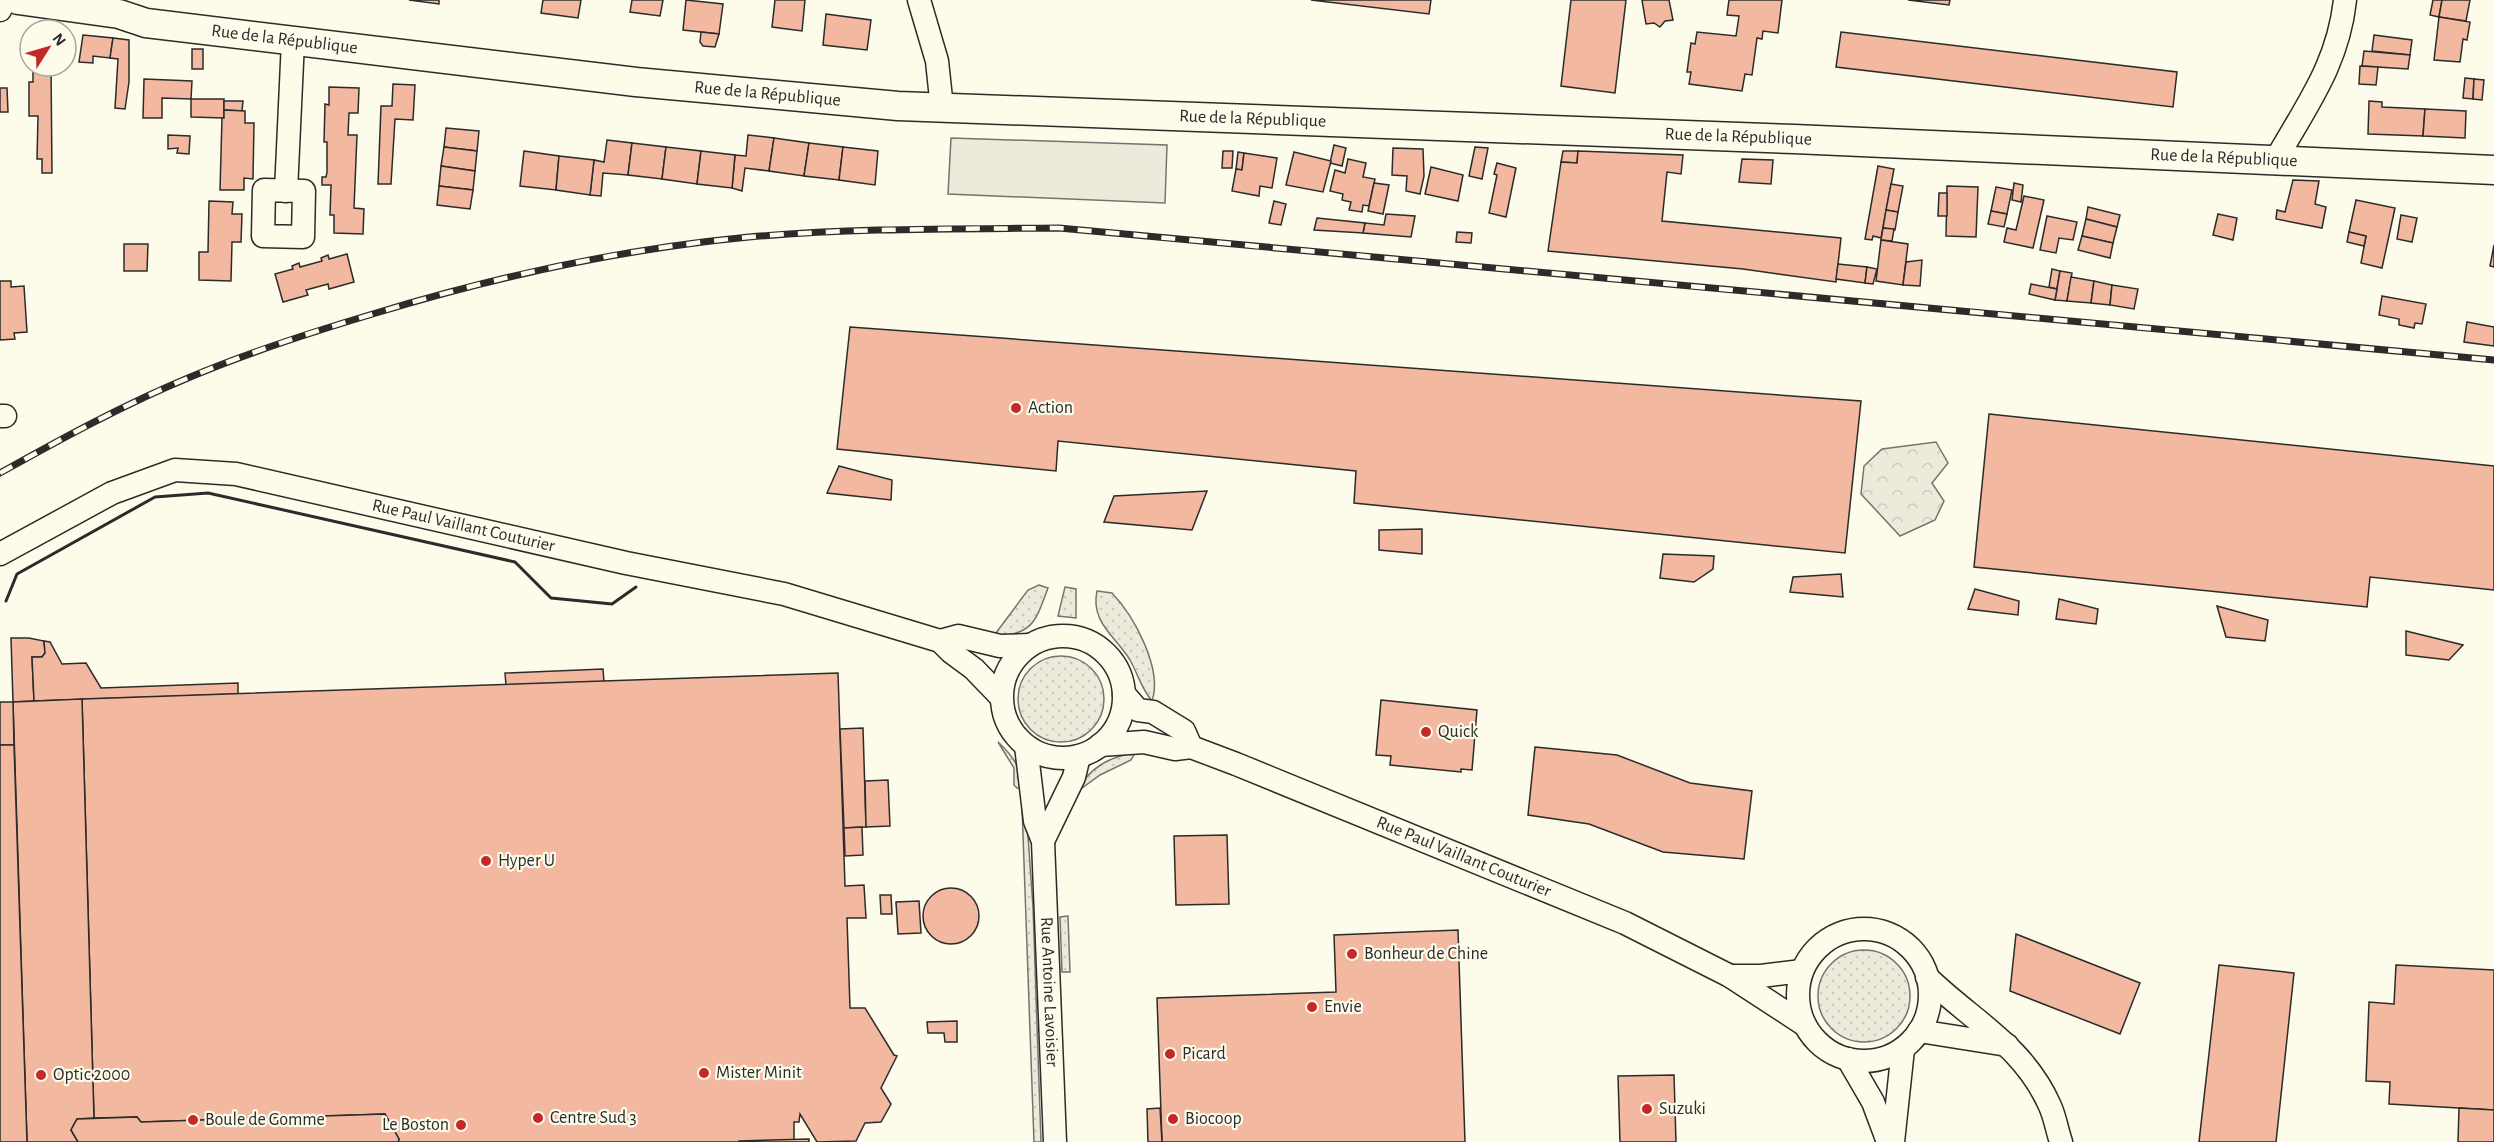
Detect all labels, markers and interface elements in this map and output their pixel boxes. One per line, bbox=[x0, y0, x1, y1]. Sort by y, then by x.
north arrow bbox=[18, 18, 78, 78]
street label: Rue de la République bbox=[210, 22, 359, 57]
text: N bbox=[49, 30, 69, 49]
street label: Rue de la République bbox=[693, 78, 842, 110]
street label: Rue de la République bbox=[1179, 107, 1327, 131]
street label: Rue de la République bbox=[1664, 125, 1812, 149]
street label: Rue de la République bbox=[2150, 146, 2298, 170]
place label: Action bbox=[1028, 399, 1073, 417]
marker: Action bbox=[1009, 401, 1023, 415]
street label: Rue Paul Vaillant Couturier bbox=[370, 496, 557, 556]
place label: Quick bbox=[1438, 723, 1479, 741]
marker: Quick bbox=[1419, 725, 1433, 739]
street label: Rue Paul Vaillant Couturier bbox=[1374, 813, 1554, 901]
place label: Hyper U bbox=[498, 852, 555, 870]
marker: Hyper U bbox=[479, 854, 493, 868]
street label: Rue Antoine Lavoisier bbox=[1037, 916, 1061, 1067]
place label: Bonheur de Chine bbox=[1364, 945, 1488, 963]
marker: Bonheur de Chine bbox=[1345, 947, 1359, 961]
place label: Envie bbox=[1324, 998, 1362, 1016]
marker: Envie bbox=[1305, 1000, 1319, 1014]
place label: Picard bbox=[1182, 1045, 1226, 1063]
marker: Picard bbox=[1163, 1047, 1177, 1061]
place label: Mister Minit bbox=[716, 1064, 802, 1082]
place label: Optic 2000 bbox=[53, 1066, 130, 1084]
marker: Mister Minit bbox=[697, 1066, 711, 1080]
marker: Optic 2000 bbox=[34, 1068, 48, 1082]
place label: Suzuki bbox=[1659, 1100, 1706, 1118]
marker: Suzuki bbox=[1640, 1102, 1654, 1116]
place label: Centre Sud 3 bbox=[550, 1109, 637, 1127]
place label: Biocoop bbox=[1185, 1110, 1242, 1128]
place label: Boule de Gomme bbox=[205, 1111, 325, 1129]
marker: Centre Sud 3 bbox=[531, 1111, 545, 1125]
marker: Biocoop bbox=[1166, 1112, 1180, 1126]
marker: Boule de Gomme bbox=[186, 1113, 200, 1127]
place label: Le Boston bbox=[382, 1116, 449, 1134]
marker: Le Boston bbox=[454, 1118, 468, 1132]

